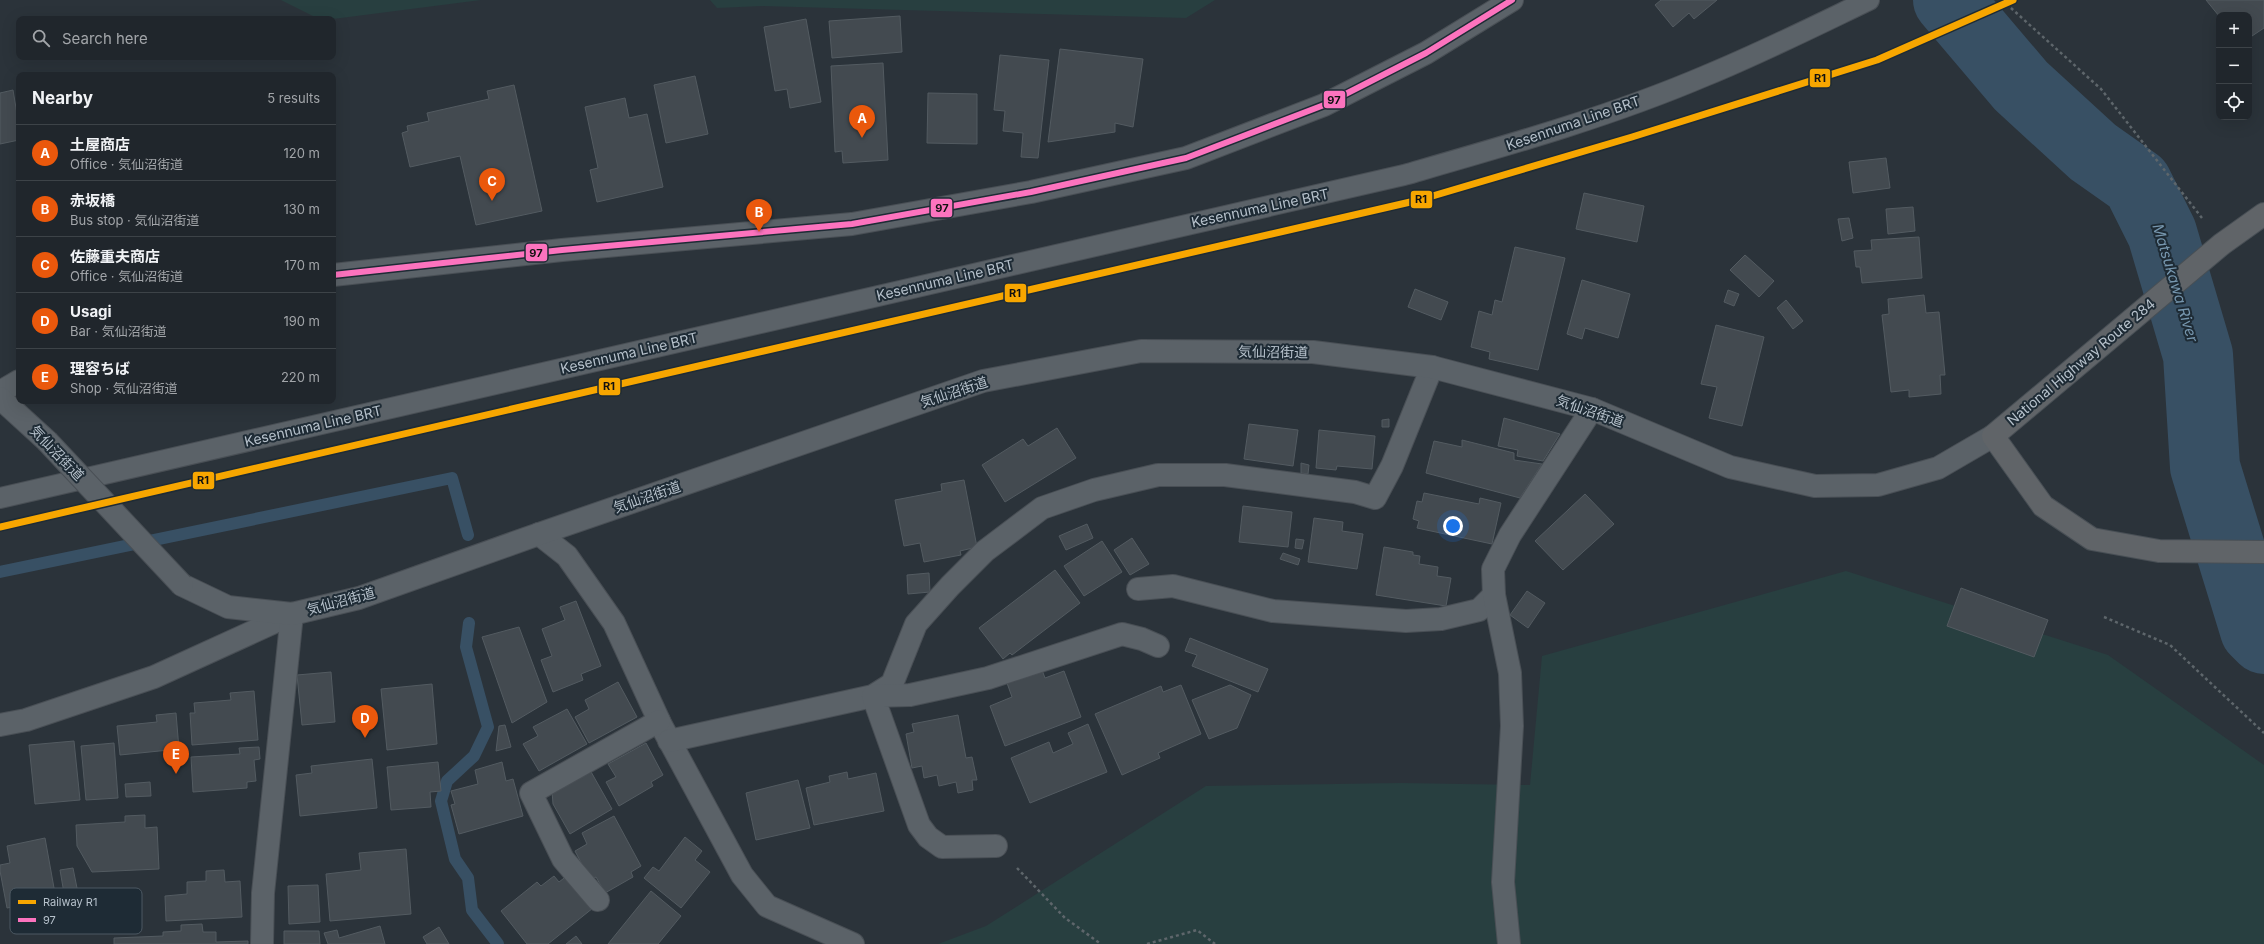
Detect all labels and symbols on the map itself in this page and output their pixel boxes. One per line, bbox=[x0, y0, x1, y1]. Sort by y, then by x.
line badge: R1 bbox=[1809, 68, 1831, 88]
text: R1 bbox=[1814, 71, 1826, 85]
line badge: 97 bbox=[1323, 90, 1346, 109]
street label: Kesennuma Line BRT bbox=[1504, 92, 1642, 153]
text: 97 bbox=[1327, 93, 1341, 107]
pin: A bbox=[849, 105, 875, 138]
pin: C bbox=[479, 168, 505, 201]
street label: Kesennuma Line BRT bbox=[1189, 185, 1330, 230]
line badge: R1 bbox=[1410, 190, 1433, 209]
text: R1 bbox=[1415, 192, 1427, 206]
line badge: 97 bbox=[930, 198, 953, 218]
pin: B bbox=[746, 199, 772, 232]
text: 97 bbox=[935, 201, 949, 215]
water label: Matsukawa River bbox=[2148, 221, 2203, 345]
line badge: 97 bbox=[525, 243, 548, 262]
text: 97 bbox=[529, 246, 543, 260]
street label: Kesennuma Line BRT bbox=[875, 255, 1015, 304]
line badge: R1 bbox=[1004, 283, 1027, 303]
text: R1 bbox=[1009, 286, 1021, 300]
street label: National Highway Route 284 bbox=[2003, 295, 2158, 429]
street label: Kesennuma Line BRT bbox=[559, 328, 699, 377]
street label: 気仙沼街道 bbox=[1238, 342, 1308, 361]
street label: 気仙沼街道 bbox=[918, 373, 990, 410]
line badge: R1 bbox=[598, 377, 621, 396]
text: R1 bbox=[603, 379, 615, 393]
street label: 気仙沼街道 bbox=[1554, 391, 1626, 430]
street label: Kesennuma Line BRT bbox=[243, 401, 383, 450]
street label: 気仙沼街道 bbox=[27, 422, 88, 484]
line badge: R1 bbox=[192, 471, 215, 490]
text: R1 bbox=[197, 473, 209, 487]
street label: 気仙沼街道 bbox=[611, 477, 683, 516]
your location bbox=[1443, 516, 1463, 536]
street label: 気仙沼街道 bbox=[305, 583, 377, 618]
pin: D bbox=[352, 705, 378, 738]
pin: E bbox=[163, 741, 189, 774]
legend bbox=[10, 888, 142, 934]
text: Railway R1 bbox=[43, 895, 97, 909]
text: 97 bbox=[43, 913, 56, 927]

